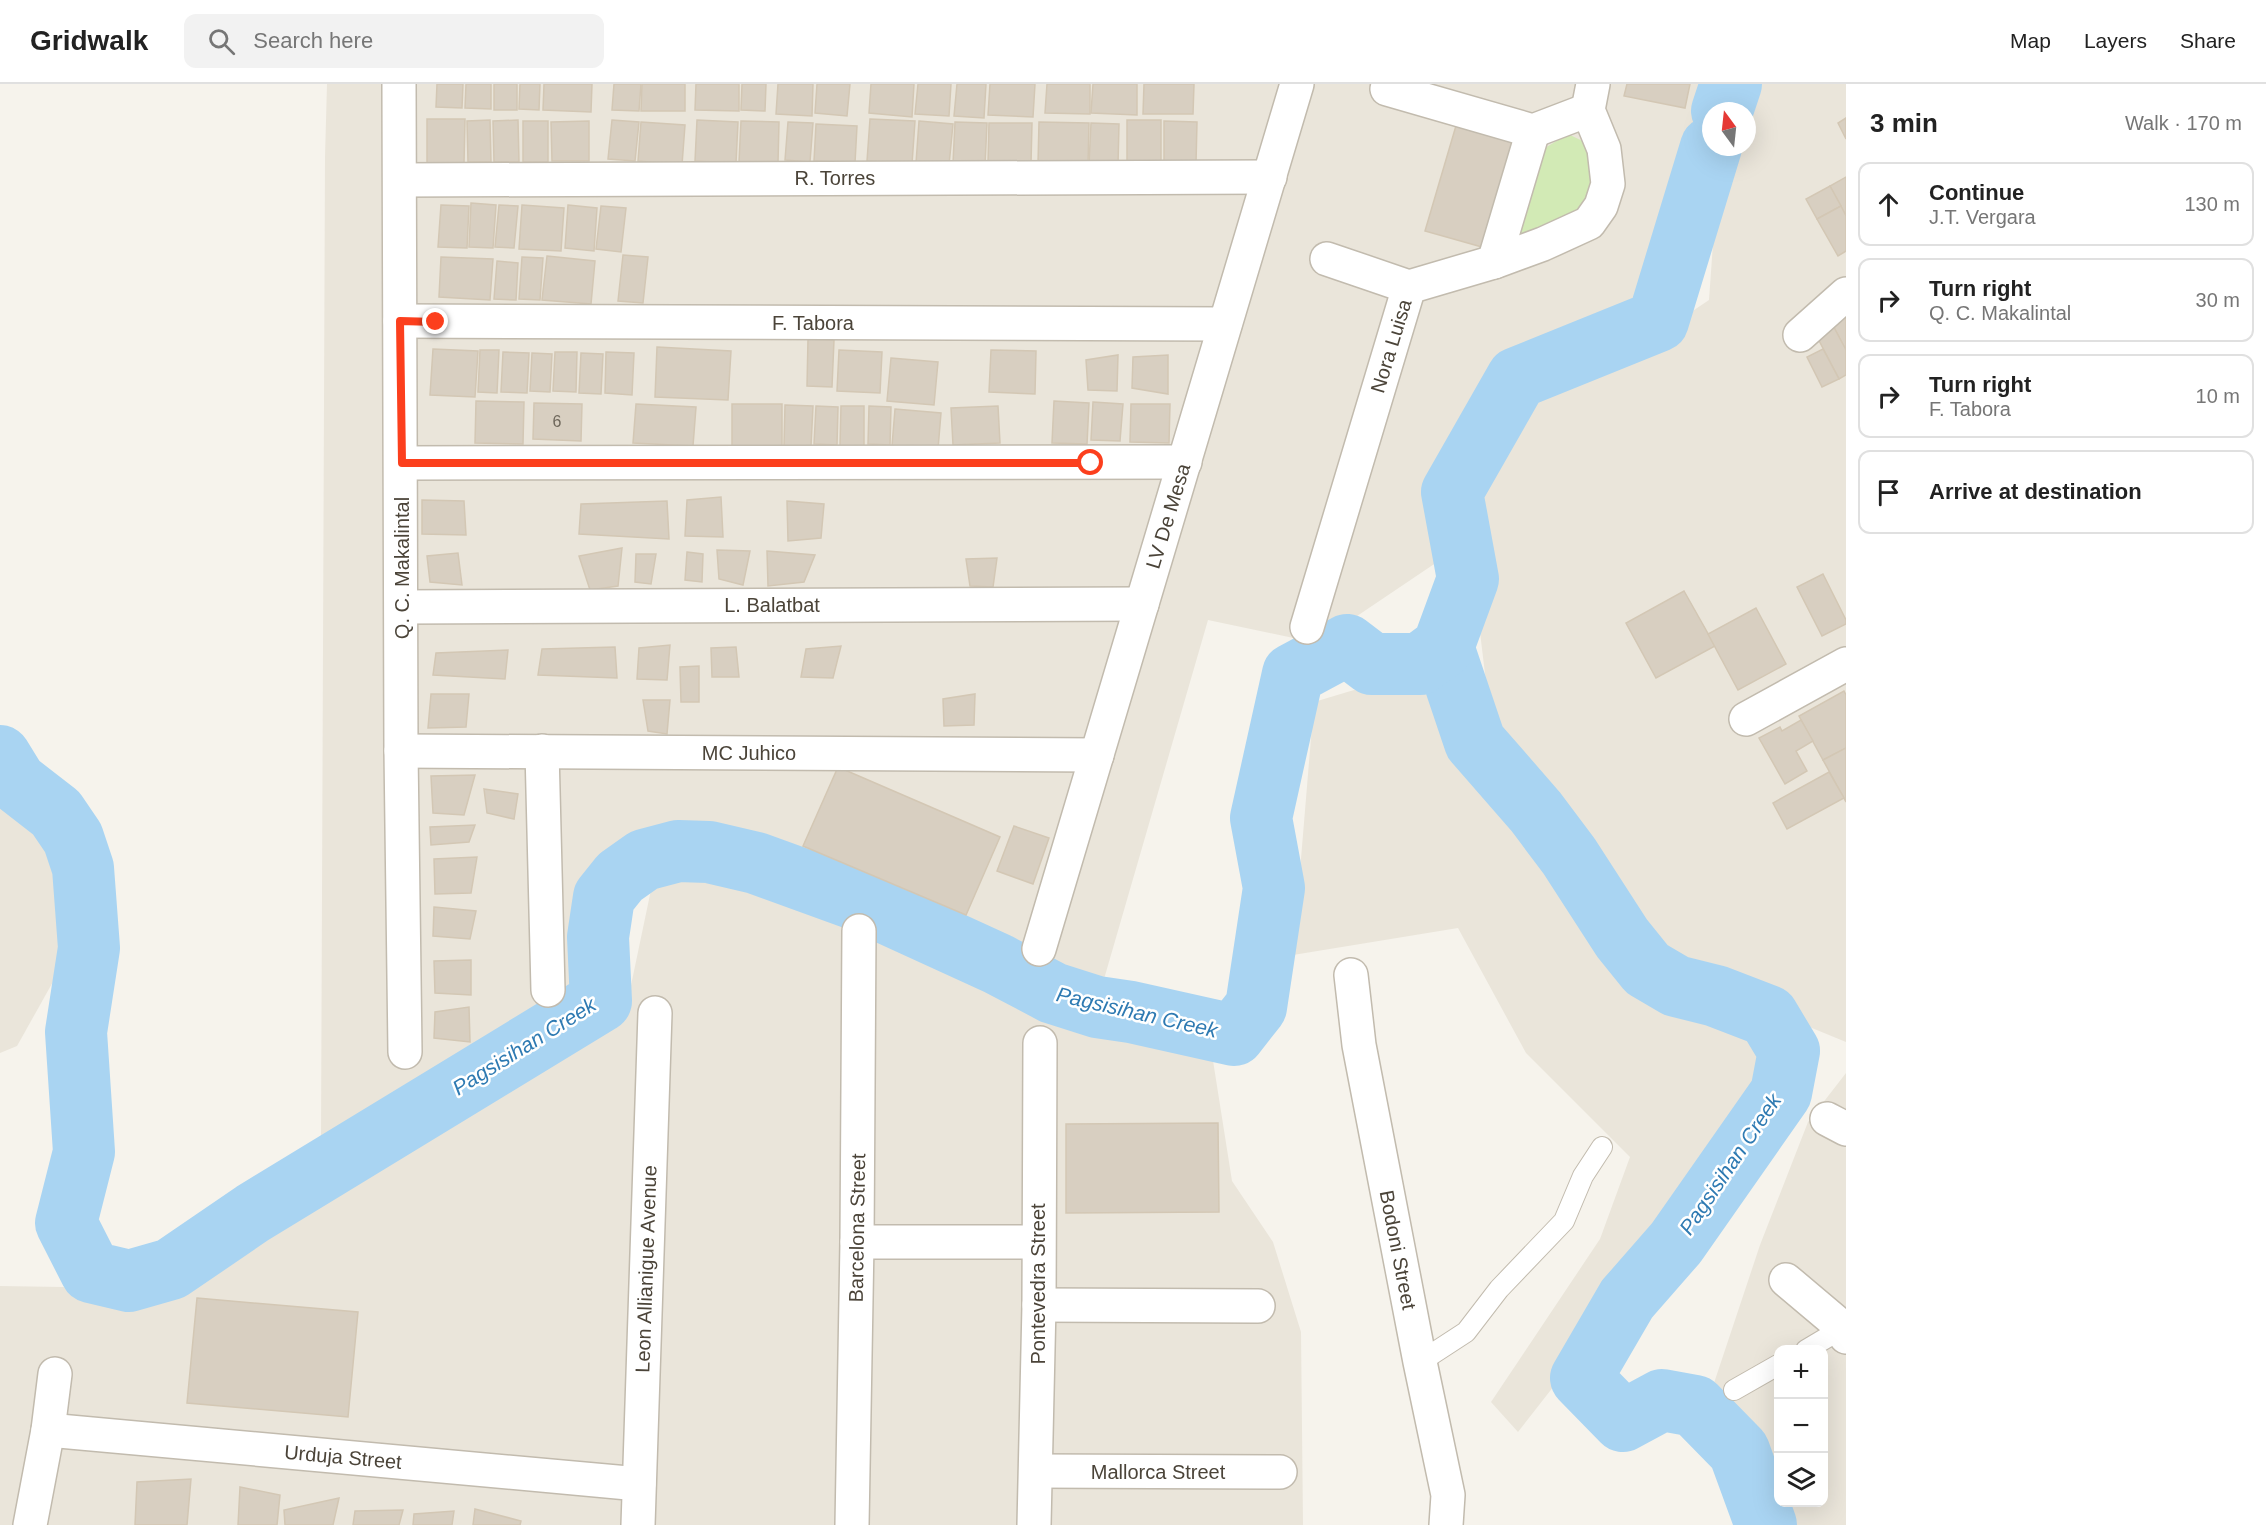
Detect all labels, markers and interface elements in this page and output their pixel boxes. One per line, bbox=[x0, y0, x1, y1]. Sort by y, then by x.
search box bbox=[184, 14, 604, 68]
text: Gridwalk bbox=[30, 25, 148, 56]
icon: search bbox=[205, 25, 238, 58]
text: Search here bbox=[253, 28, 373, 53]
text: Map bbox=[2010, 29, 2051, 52]
text: Layers bbox=[2084, 29, 2147, 52]
text: Share bbox=[2180, 29, 2236, 52]
north arrow bbox=[1702, 102, 1756, 156]
text: 3 min bbox=[1870, 108, 1938, 138]
text: Walk · 170 m bbox=[2125, 112, 2242, 134]
street label: R. Torres bbox=[795, 167, 875, 189]
text: Continue bbox=[1929, 180, 2024, 205]
icon: ahead bbox=[1872, 188, 1905, 221]
text: 130 m bbox=[2184, 193, 2240, 215]
text: J.T. Vergara bbox=[1929, 206, 2036, 228]
text: Turn right bbox=[1929, 276, 2031, 301]
icon: right bbox=[1872, 284, 1905, 317]
text: 30 m bbox=[2196, 289, 2240, 311]
street label: Nora Luisa bbox=[1366, 296, 1416, 395]
text: Q. C. Makalintal bbox=[1929, 302, 2071, 324]
route end bbox=[422, 308, 448, 334]
street label: F. Tabora bbox=[772, 312, 855, 334]
text: Turn right bbox=[1929, 372, 2031, 397]
icon: right bbox=[1872, 380, 1905, 413]
text: 10 m bbox=[2196, 385, 2240, 407]
text: F. Tabora bbox=[1929, 398, 2011, 420]
house number: 6 bbox=[553, 413, 562, 430]
route start bbox=[1077, 449, 1103, 475]
street label: LV De Mesa bbox=[1142, 460, 1195, 571]
icon: arrive bbox=[1872, 476, 1905, 509]
text: Arrive at destination bbox=[1929, 479, 2142, 504]
street label: Q. C. Makalintal bbox=[391, 497, 413, 639]
street label: L. Balatbat bbox=[724, 594, 820, 616]
street label: MC Juhico bbox=[702, 742, 796, 764]
water label: Pagsisihan Creek bbox=[1054, 982, 1221, 1042]
water label: Pagsisihan Creek bbox=[448, 992, 601, 1099]
water label: Pagsisihan Creek bbox=[1674, 1088, 1786, 1239]
street label: Barcelona Street bbox=[845, 1153, 869, 1303]
street label: Leon Allianigue Avenue bbox=[631, 1165, 661, 1373]
street label: Bodoni Street bbox=[1376, 1188, 1420, 1312]
street label: Pontevedra Street bbox=[1027, 1203, 1049, 1365]
map controls bbox=[1774, 1345, 1828, 1507]
button: + bbox=[1774, 1345, 1828, 1399]
button: − bbox=[1774, 1399, 1828, 1453]
street label: Urduja Street bbox=[283, 1441, 403, 1473]
button: layers bbox=[1774, 1453, 1828, 1507]
street label: Mallorca Street bbox=[1091, 1461, 1226, 1483]

